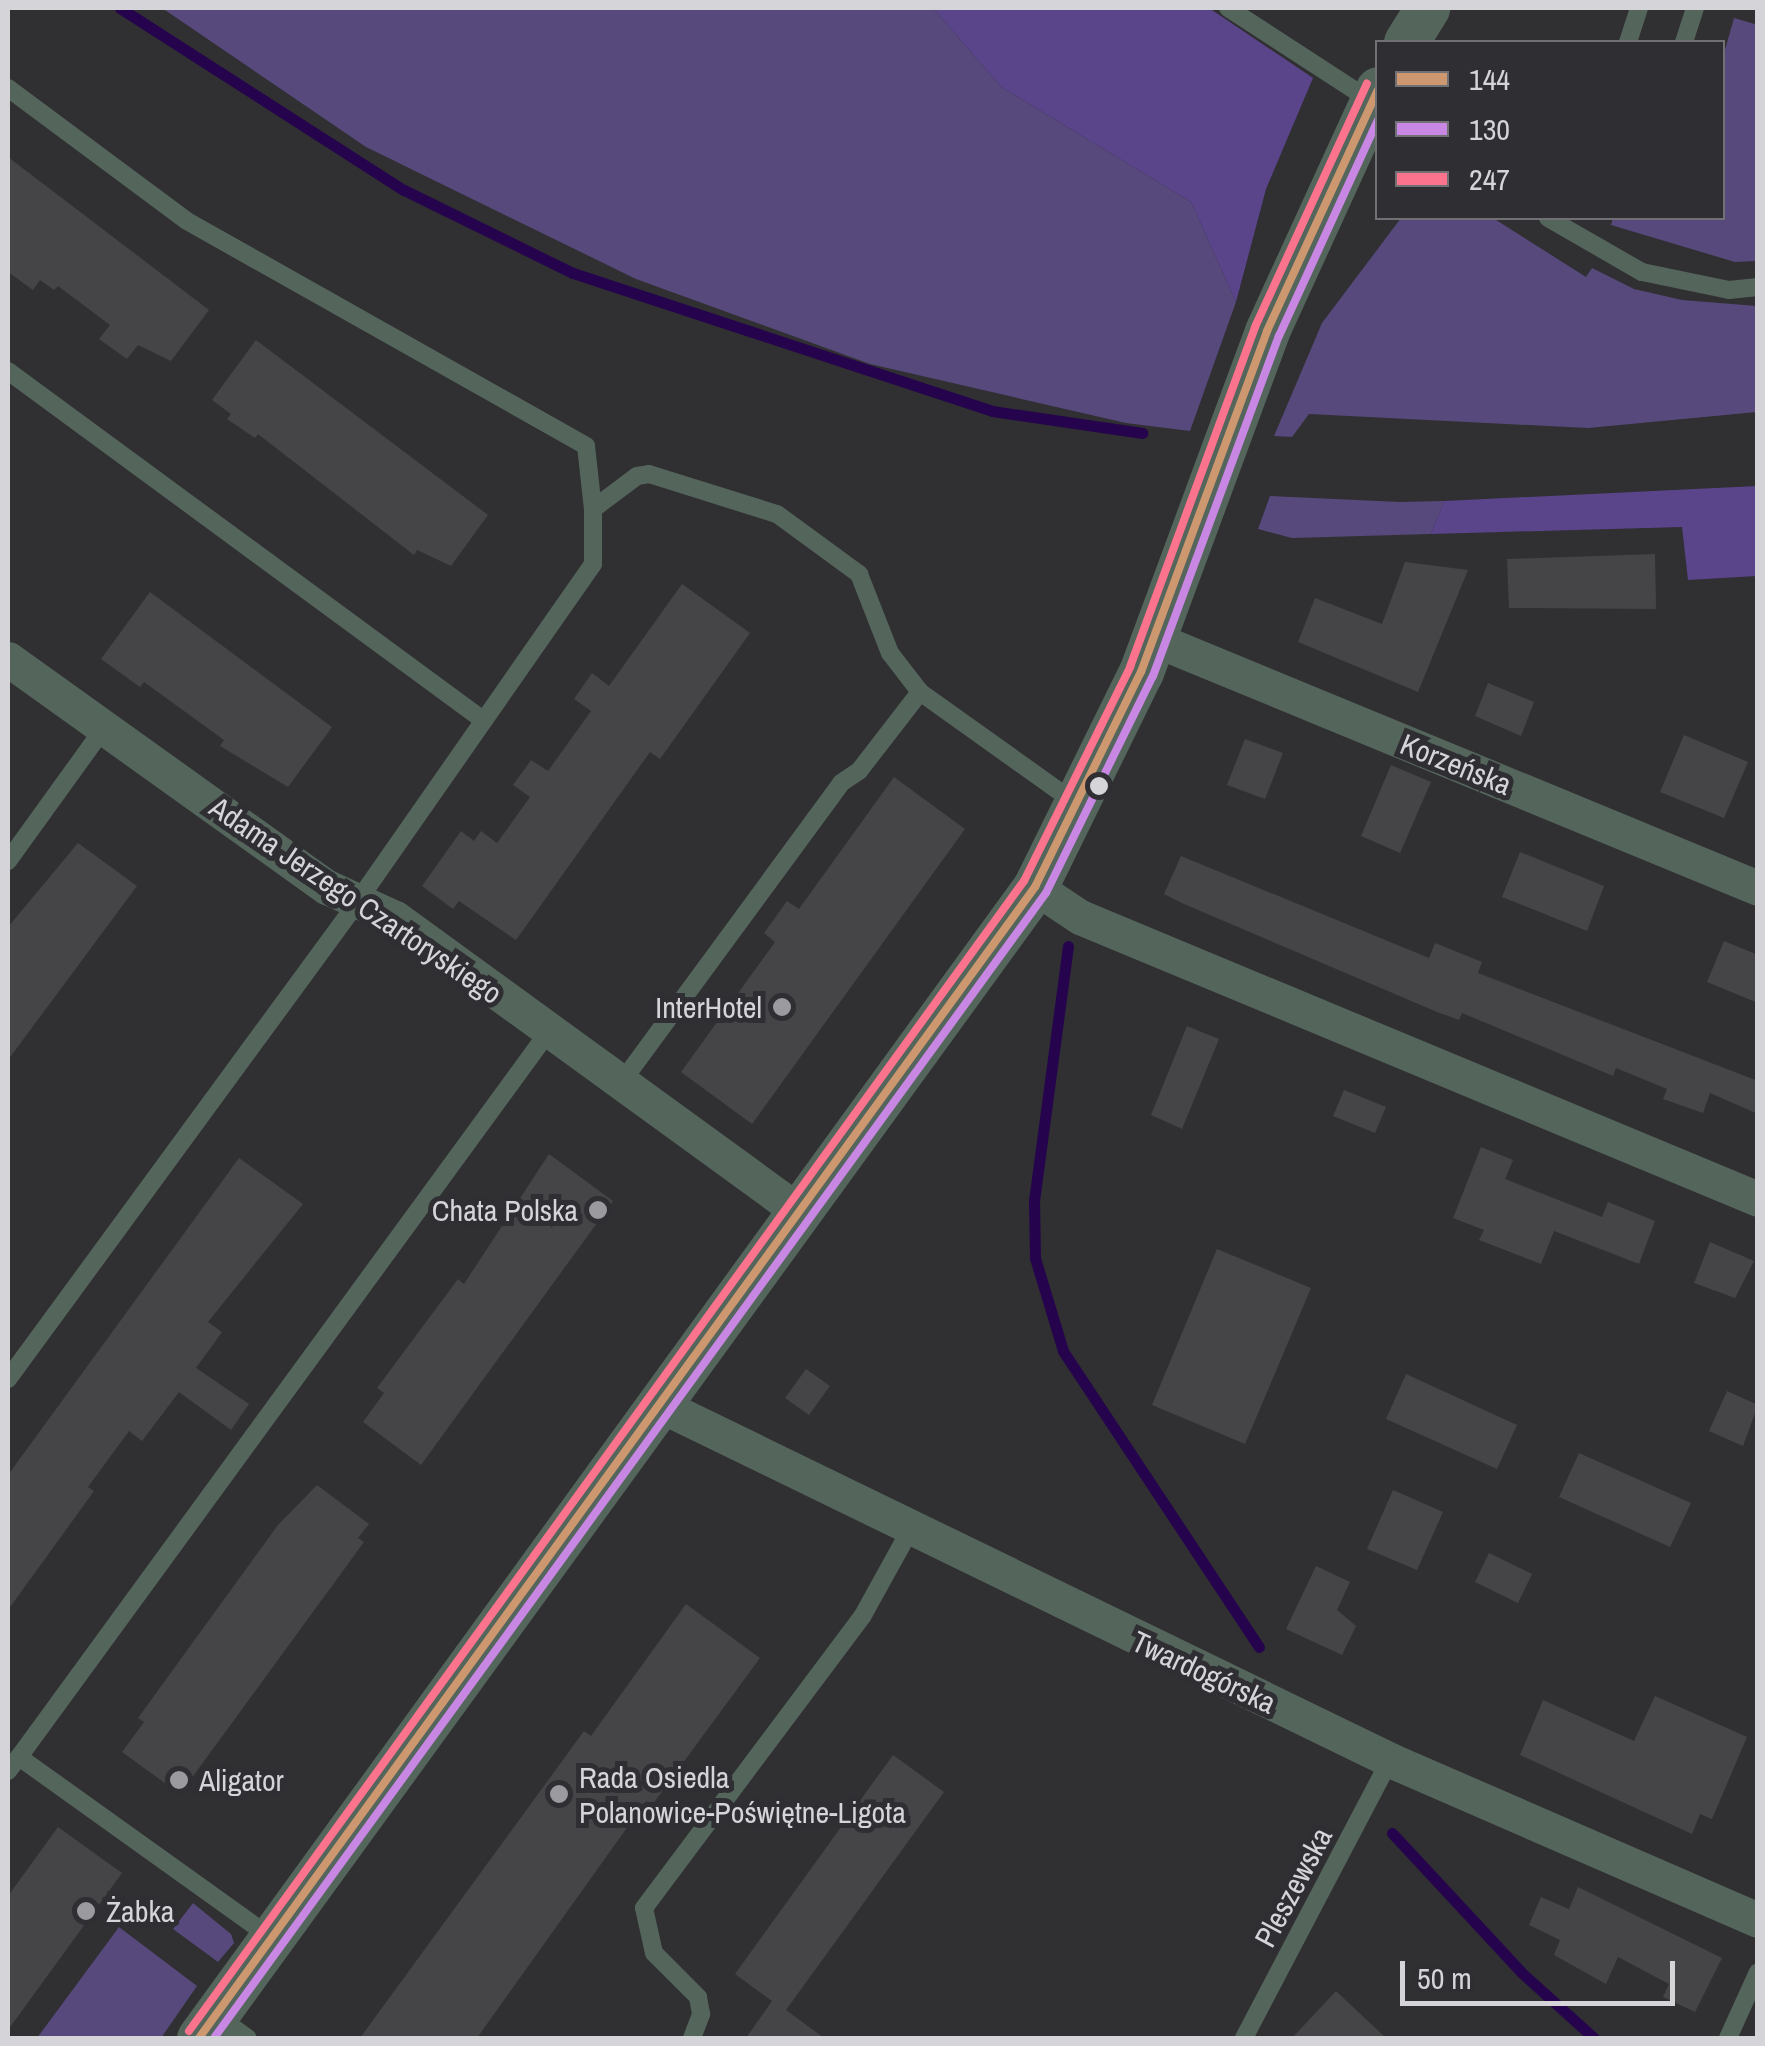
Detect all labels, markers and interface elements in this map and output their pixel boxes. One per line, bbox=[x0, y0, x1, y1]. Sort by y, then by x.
legend bbox=[1375, 40, 1725, 220]
text: 144 bbox=[1469, 59, 1510, 99]
text: 130 bbox=[1469, 109, 1510, 149]
text: 247 bbox=[1469, 159, 1510, 199]
street label: Korzeńska bbox=[1395, 726, 1517, 802]
unlabelled marker bbox=[1089, 776, 1109, 796]
street label: Adama Jerzego Czartoryskiego bbox=[203, 789, 509, 1011]
place label: InterHotel bbox=[655, 989, 762, 1025]
marker: InterHotel bbox=[771, 996, 793, 1018]
place label: Chata Polska bbox=[432, 1192, 578, 1228]
marker: Chata Polska bbox=[587, 1199, 609, 1221]
street label: Twardogórska bbox=[1126, 1623, 1282, 1721]
place label: Rada Osiedla Polanowice-Poświętne-Ligota bbox=[579, 1759, 906, 1830]
place label: Aligator bbox=[199, 1762, 284, 1798]
marker: Aligator bbox=[168, 1769, 190, 1791]
marker: Rada Osiedla Polanowice-Poświętne-Ligota bbox=[548, 1783, 570, 1805]
street label: Pleszewska bbox=[1247, 1821, 1339, 1953]
place label: Żabka bbox=[106, 1893, 174, 1929]
marker: Żabka bbox=[75, 1900, 97, 1922]
scale bar bbox=[1405, 1941, 1680, 2003]
text: 50 m bbox=[1417, 1958, 1472, 1998]

